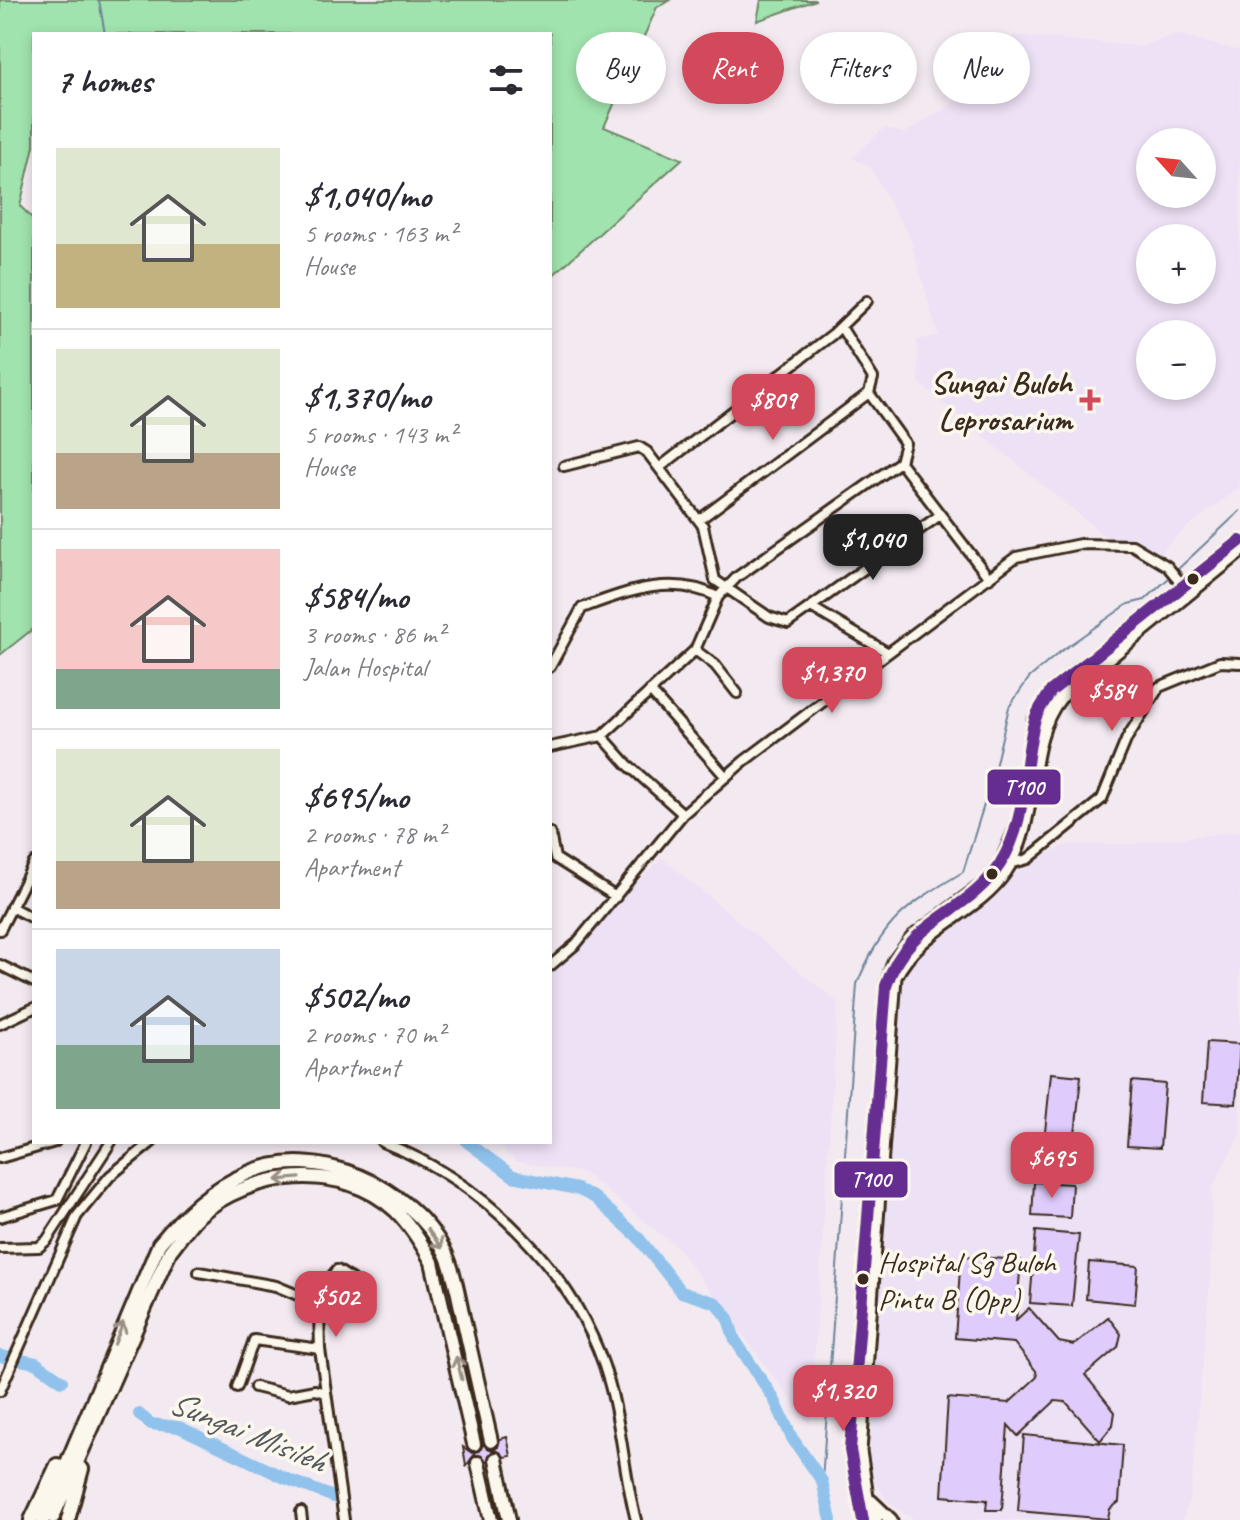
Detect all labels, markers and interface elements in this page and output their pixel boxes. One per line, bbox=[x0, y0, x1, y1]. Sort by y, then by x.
chip: Buy bbox=[576, 32, 666, 104]
chip: Rent bbox=[682, 32, 784, 104]
chip: Filters bbox=[800, 32, 917, 104]
chip: New bbox=[933, 32, 1030, 104]
icon: filters bbox=[484, 58, 528, 102]
text: 7 homes bbox=[56, 59, 152, 102]
north arrow bbox=[1136, 128, 1216, 208]
map controls bbox=[1136, 128, 1216, 400]
text: $1,040/mo bbox=[304, 174, 431, 217]
icon: home bbox=[120, 180, 216, 276]
text: 5 rooms · 163 m² bbox=[304, 217, 456, 250]
button: + bbox=[1136, 224, 1216, 304]
text: House bbox=[304, 250, 355, 283]
button: − bbox=[1136, 320, 1216, 400]
place label: Sungai Buloh Leprosarium bbox=[930, 362, 1074, 440]
pin: $809 bbox=[726, 374, 820, 442]
text: $1,370/mo bbox=[304, 375, 431, 418]
icon: home bbox=[120, 381, 216, 477]
text: $809 bbox=[750, 383, 796, 416]
marker: Sungai Buloh Leprosarium bbox=[1079, 389, 1101, 411]
text: 5 rooms · 143 m² bbox=[304, 418, 456, 451]
text: House bbox=[304, 451, 355, 484]
pin: $1,040 bbox=[808, 514, 938, 582]
text: $1,040 bbox=[841, 523, 905, 556]
unlabelled marker bbox=[1185, 571, 1201, 587]
text: $584/mo bbox=[304, 575, 408, 618]
icon: home bbox=[120, 581, 216, 677]
text: 3 rooms · 86 m² bbox=[304, 618, 445, 651]
pin: $1,370 bbox=[767, 647, 897, 715]
text: Jalan Hospital bbox=[304, 651, 427, 684]
text: $1,370 bbox=[800, 656, 864, 689]
pin: $584 bbox=[1065, 665, 1159, 733]
text: $584 bbox=[1089, 674, 1135, 707]
line badge: T100 bbox=[986, 768, 1062, 806]
text: T100 bbox=[1004, 774, 1046, 802]
text: $695/mo bbox=[304, 775, 409, 818]
icon: home bbox=[120, 781, 216, 877]
text: 2 rooms · 78 m² bbox=[304, 818, 445, 851]
text: Apartment bbox=[304, 851, 400, 884]
unlabelled marker bbox=[984, 866, 1000, 882]
text: $502/mo bbox=[304, 975, 408, 1018]
icon: home bbox=[120, 981, 216, 1077]
text: 2 rooms · 70 m² bbox=[304, 1018, 445, 1051]
text: Apartment bbox=[304, 1051, 400, 1084]
pin: $695 bbox=[1005, 1132, 1099, 1200]
text: $695 bbox=[1029, 1141, 1075, 1174]
line badge: T100 bbox=[833, 1160, 909, 1199]
text: T100 bbox=[851, 1166, 893, 1194]
one-way arrow bbox=[275, 1172, 302, 1187]
one-way arrow bbox=[426, 1228, 443, 1249]
place label: Hospital Sg Buloh Pintu B (Opp) bbox=[878, 1243, 1058, 1318]
pin: $502 bbox=[289, 1271, 383, 1339]
marker: Hospital Sg Buloh Pintu B (Opp) bbox=[855, 1271, 871, 1287]
text: $502 bbox=[313, 1280, 359, 1313]
one-way arrow bbox=[113, 1321, 127, 1346]
one-way arrow bbox=[450, 1355, 465, 1381]
pin: $1,320 bbox=[778, 1365, 908, 1433]
text: $1,320 bbox=[811, 1374, 875, 1407]
water label: Sungai Misileh bbox=[163, 1380, 335, 1483]

